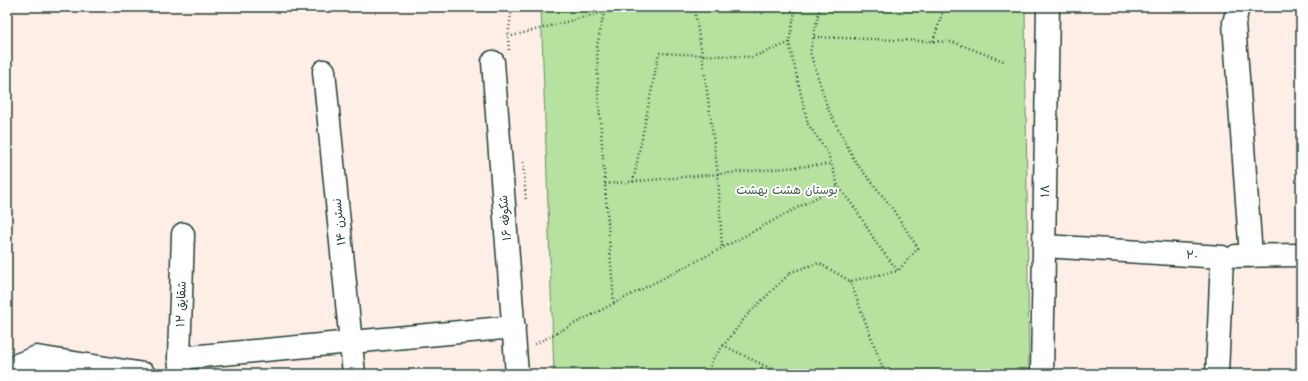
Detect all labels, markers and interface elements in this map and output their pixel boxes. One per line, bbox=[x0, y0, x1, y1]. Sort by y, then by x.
park label: بوستان هشت بهشت bbox=[736, 183, 838, 198]
street label: ۱۸ bbox=[1038, 184, 1052, 198]
street label: شکوفه ۱۶ bbox=[496, 194, 514, 242]
street label: نسترن ۱۴ bbox=[330, 198, 348, 246]
street label: ۲۰ bbox=[1186, 248, 1198, 262]
street label: شقایق ۱۲ bbox=[173, 281, 189, 327]

